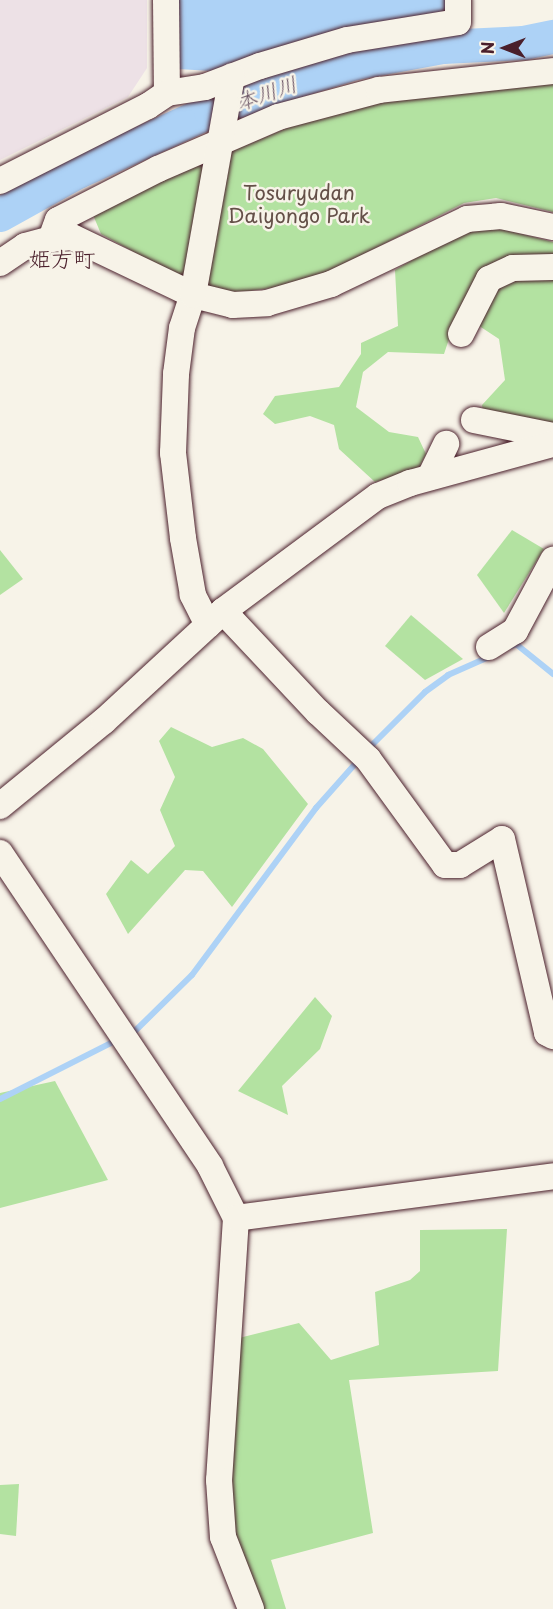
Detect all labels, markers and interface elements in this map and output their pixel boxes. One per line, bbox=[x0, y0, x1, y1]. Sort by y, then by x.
north arrow bbox=[475, 18, 535, 78]
text: N bbox=[475, 42, 499, 54]
water label: 本川川 bbox=[232, 70, 300, 114]
park label: Tosuryudan Daiyongo Park bbox=[227, 180, 371, 227]
district label: 姫方町 bbox=[29, 245, 95, 271]

